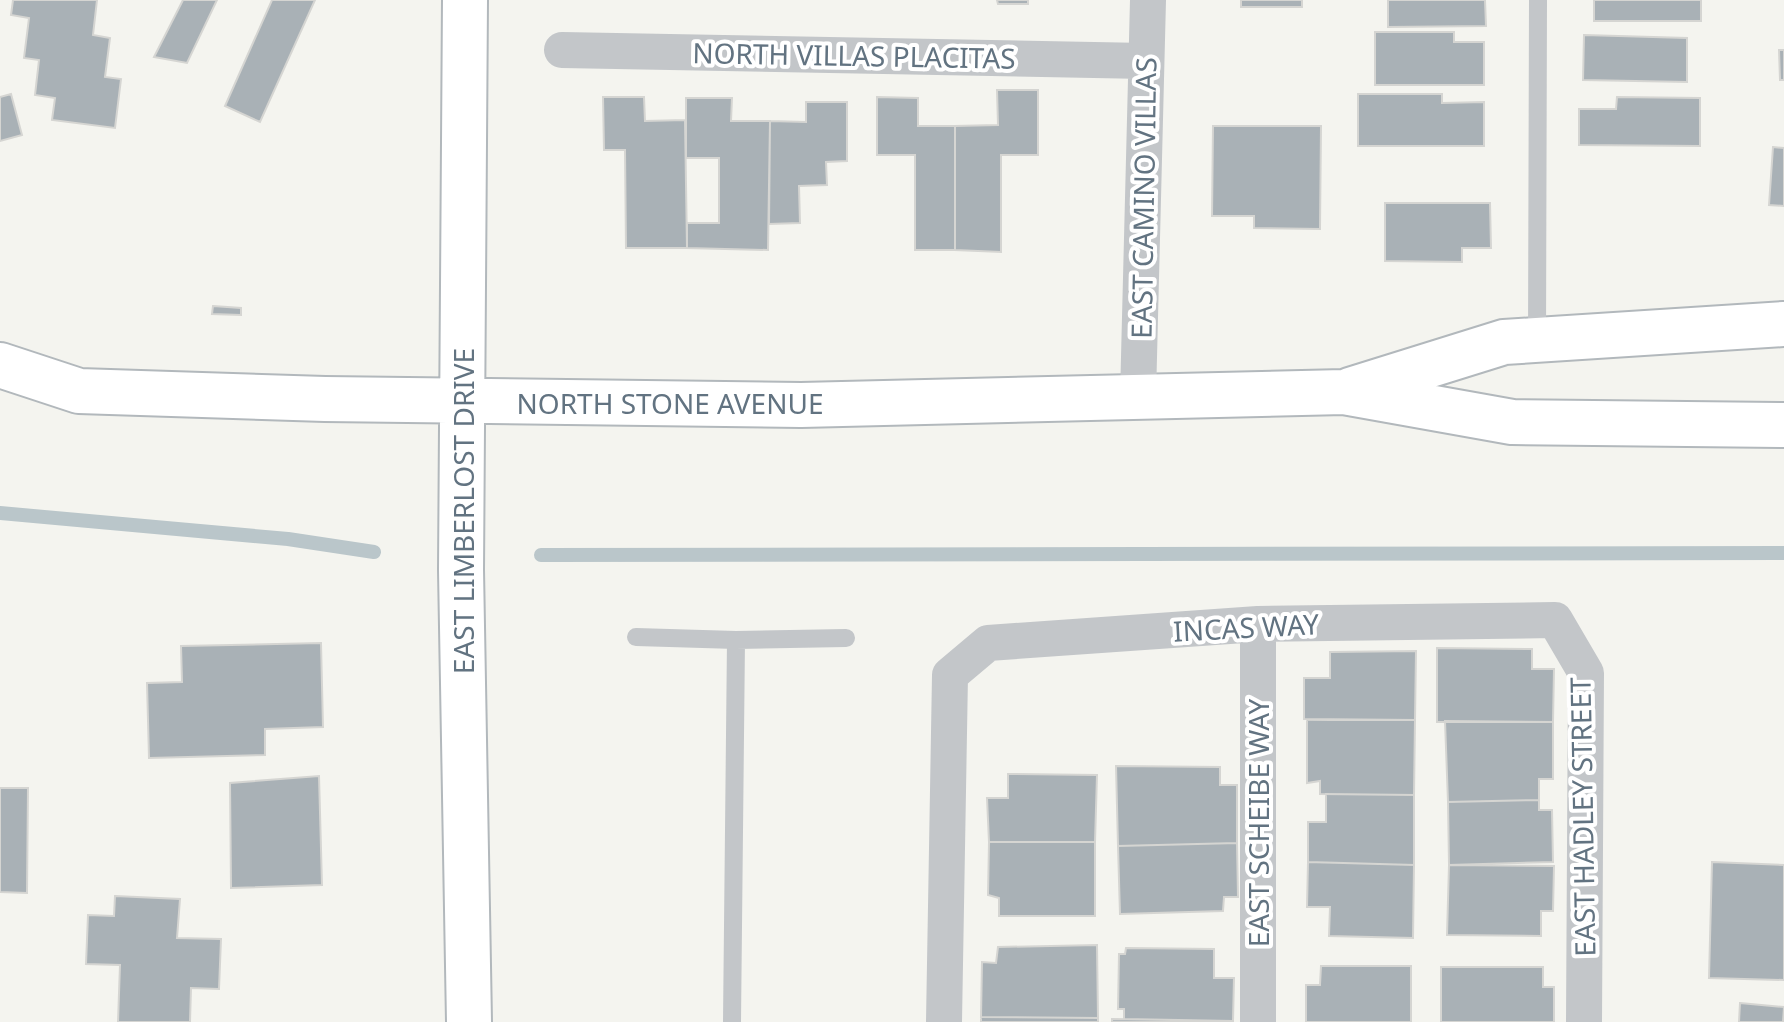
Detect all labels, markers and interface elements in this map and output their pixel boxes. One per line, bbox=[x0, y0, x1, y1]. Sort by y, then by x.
street label: NORTH VILLAS PLACITAS bbox=[692, 33, 1016, 77]
street label: EAST CAMINO VILLAS bbox=[1122, 57, 1164, 339]
street label: EAST LIMBERLOST DRIVE bbox=[444, 348, 482, 674]
street label: NORTH STONE AVENUE bbox=[517, 384, 824, 422]
street label: INCAS WAY bbox=[1172, 604, 1320, 650]
street label: EAST HADLEY STREET bbox=[1561, 677, 1603, 957]
street label: EAST SCHEIBE WAY bbox=[1239, 699, 1277, 947]

